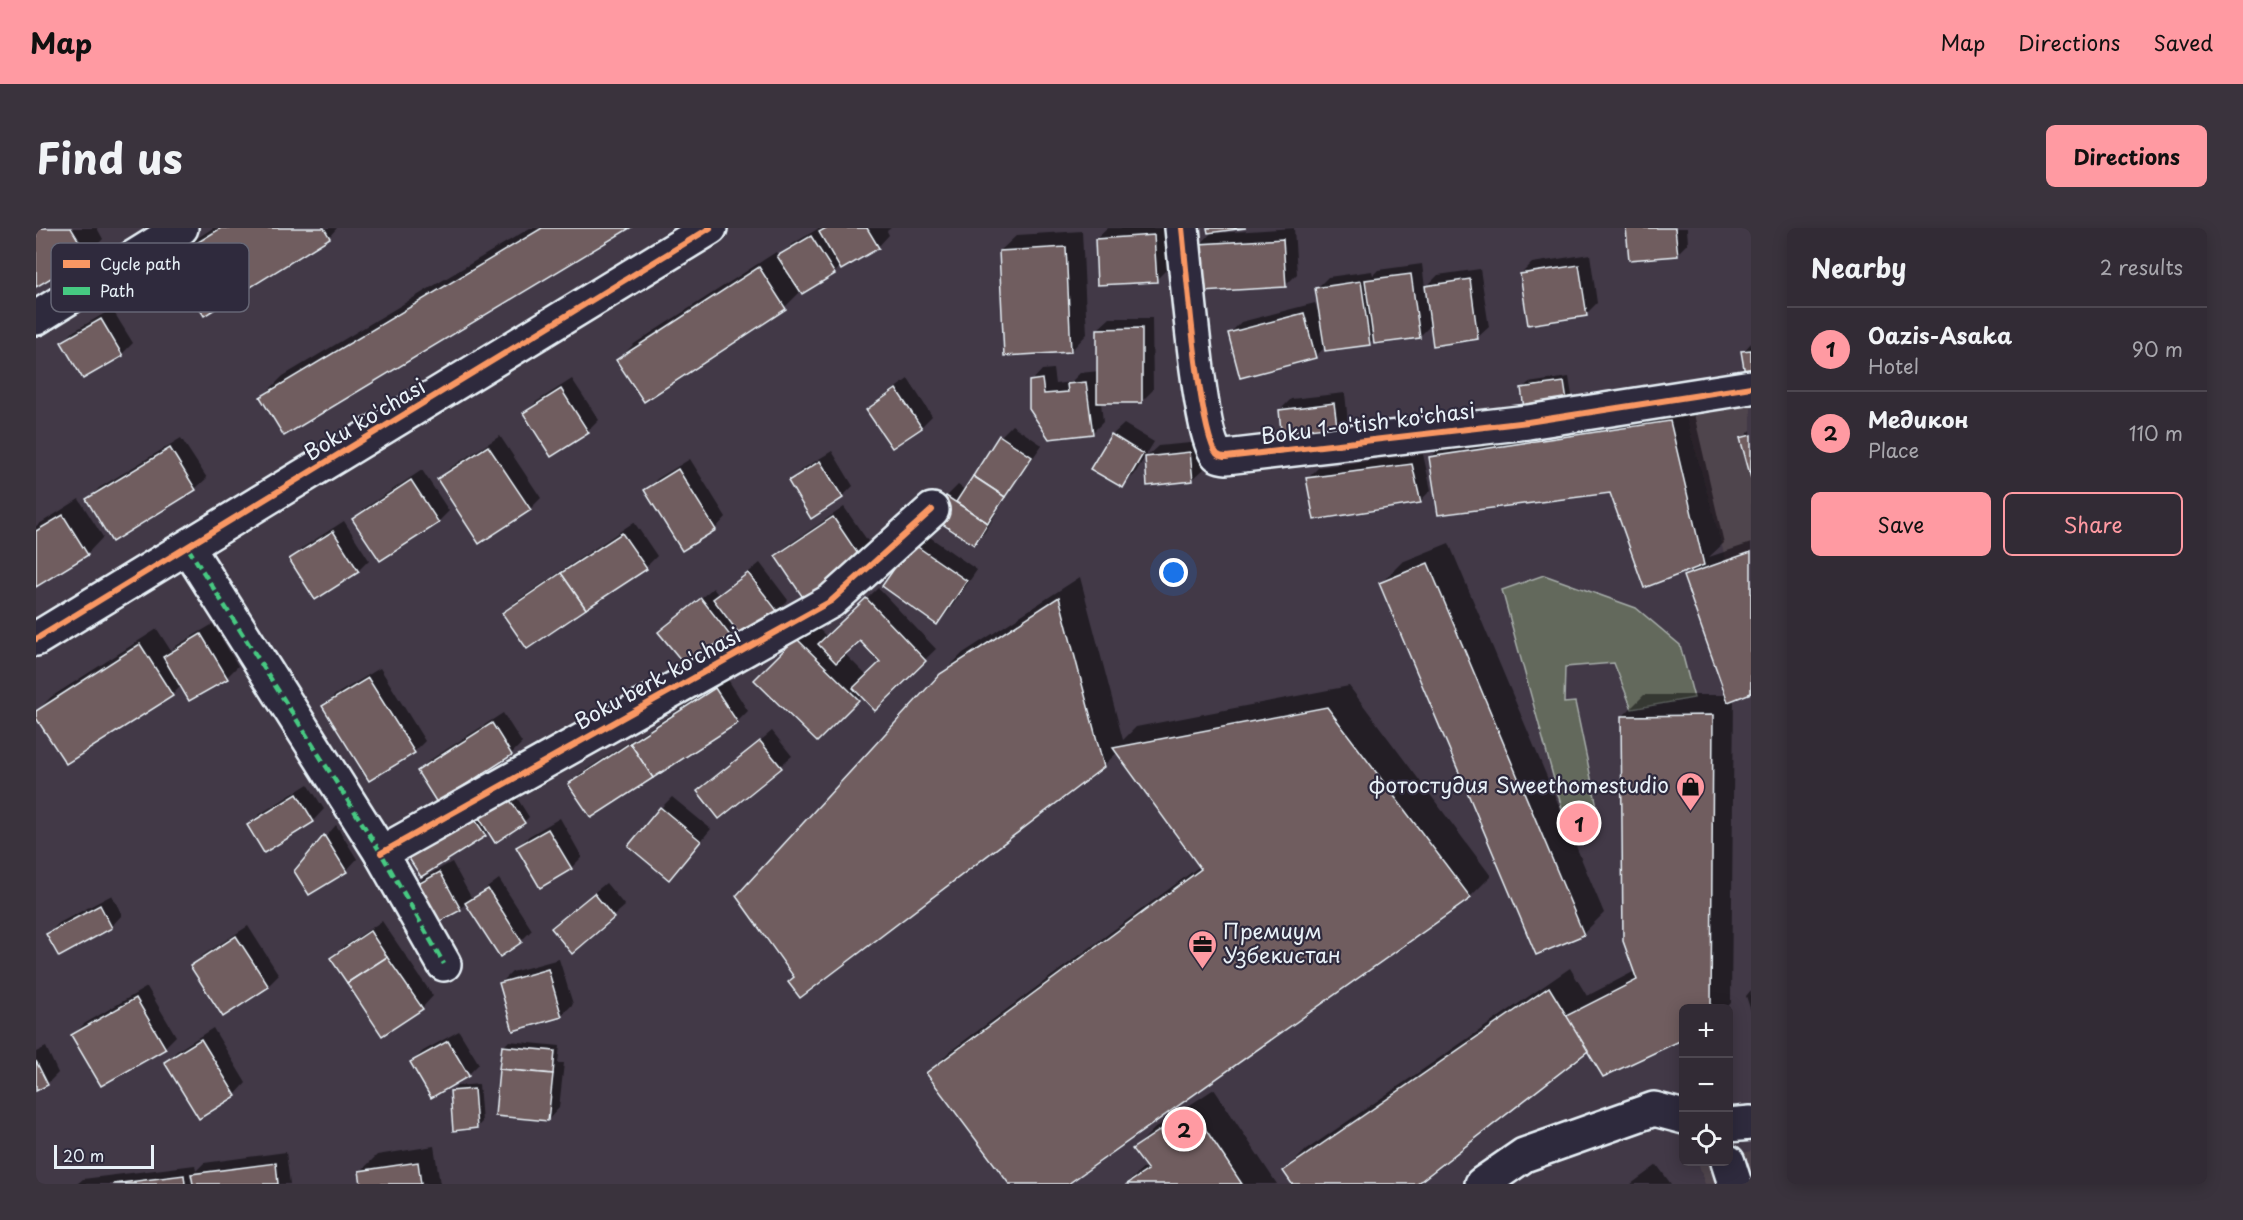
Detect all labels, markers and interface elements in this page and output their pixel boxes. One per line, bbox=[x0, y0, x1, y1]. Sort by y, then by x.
text: Map bbox=[30, 21, 92, 64]
text: Map bbox=[1940, 26, 1985, 58]
text: Directions bbox=[2018, 26, 2120, 58]
text: Saved bbox=[2153, 26, 2213, 58]
text: Find us bbox=[36, 125, 183, 188]
button: Directions bbox=[2046, 125, 2207, 187]
legend bbox=[51, 243, 249, 312]
text: Nearby bbox=[1811, 248, 1906, 287]
text: Cycle path bbox=[100, 251, 181, 275]
text: 2 results bbox=[2100, 252, 2183, 282]
text: Path bbox=[100, 278, 135, 302]
text: Oazis-Asaka bbox=[1868, 318, 2012, 351]
text: 1 bbox=[1826, 334, 1835, 364]
text: 90 m bbox=[2132, 334, 2183, 364]
text: Hotel bbox=[1868, 351, 1919, 381]
street label: Boku ko'chasi bbox=[297, 369, 431, 467]
street label: Boku 1-o'tish ko'chasi bbox=[1259, 393, 1477, 451]
text: Медикон bbox=[1868, 402, 1969, 435]
text: 2 bbox=[1823, 418, 1838, 448]
text: 110 m bbox=[2129, 418, 2183, 448]
text: Place bbox=[1868, 435, 1919, 465]
button: Save bbox=[1811, 492, 1991, 556]
button: Share bbox=[2003, 492, 2183, 556]
your location bbox=[1159, 558, 1188, 587]
street label: Boku berk ko'chasi bbox=[568, 618, 746, 736]
place label: фотостудия Sweethomestudio bbox=[1369, 768, 1669, 800]
shop icon: фотостудия Sweethomestudio bbox=[1674, 770, 1706, 812]
pin: 1 bbox=[1560, 800, 1598, 846]
place label: Премиум Узбекистан bbox=[1223, 914, 1341, 970]
office icon: Премиум Узбекистан bbox=[1186, 928, 1218, 970]
map controls bbox=[1679, 1004, 1733, 1166]
button: + bbox=[1679, 1004, 1733, 1058]
button: − bbox=[1679, 1058, 1733, 1112]
pin: 2 bbox=[1164, 1106, 1204, 1152]
button: locate bbox=[1679, 1112, 1733, 1166]
scale bar bbox=[54, 1142, 154, 1170]
text: 20 m bbox=[63, 1143, 104, 1167]

